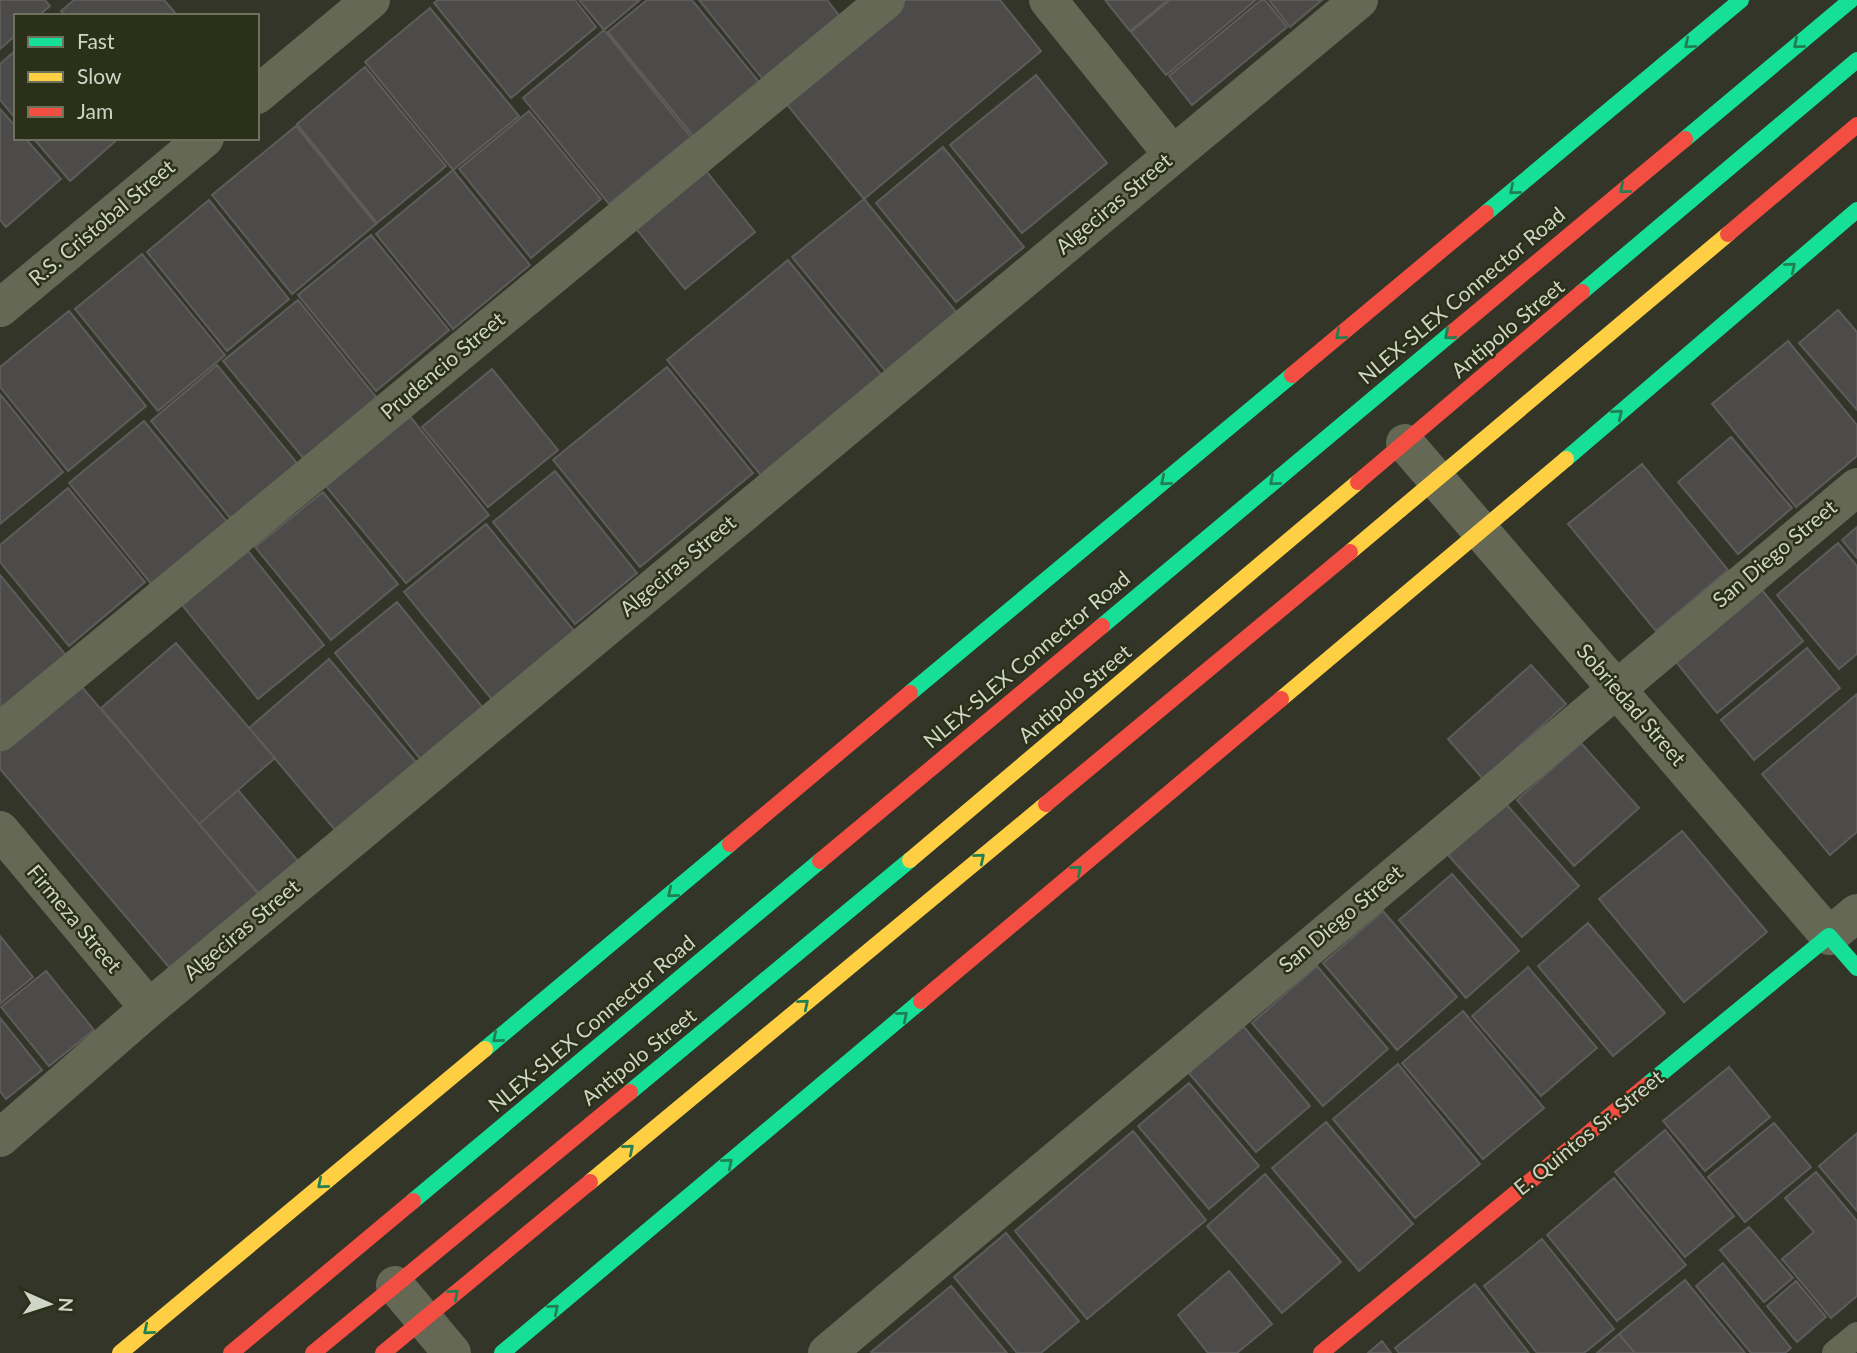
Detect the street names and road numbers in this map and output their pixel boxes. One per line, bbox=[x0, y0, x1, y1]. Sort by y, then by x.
street label: Algeciras Street bbox=[1050, 147, 1176, 259]
street label: R.S. Cristobal Street bbox=[23, 153, 179, 290]
street label: NLEX-SLEX Connector Road bbox=[1353, 201, 1569, 389]
street label: Antipolo Street bbox=[1445, 273, 1569, 382]
street label: Prudencio Street bbox=[375, 305, 509, 424]
street label: San Diego Street bbox=[1707, 493, 1841, 612]
street label: Algeciras Street bbox=[614, 509, 740, 621]
street label: NLEX-SLEX Connector Road bbox=[918, 565, 1134, 753]
street label: Antipolo Street bbox=[1012, 638, 1136, 747]
street label: Sobriedad Street bbox=[1572, 638, 1692, 770]
street label: San Diego Street bbox=[1273, 858, 1407, 977]
street label: Firmeza Street bbox=[23, 859, 128, 978]
street label: Algeciras Street bbox=[178, 873, 304, 985]
street label: NLEX-SLEX Connector Road bbox=[483, 929, 699, 1117]
street label: Antipolo Street bbox=[576, 1002, 701, 1110]
street label: E. Quintos Sr. Street bbox=[1508, 1064, 1668, 1200]

